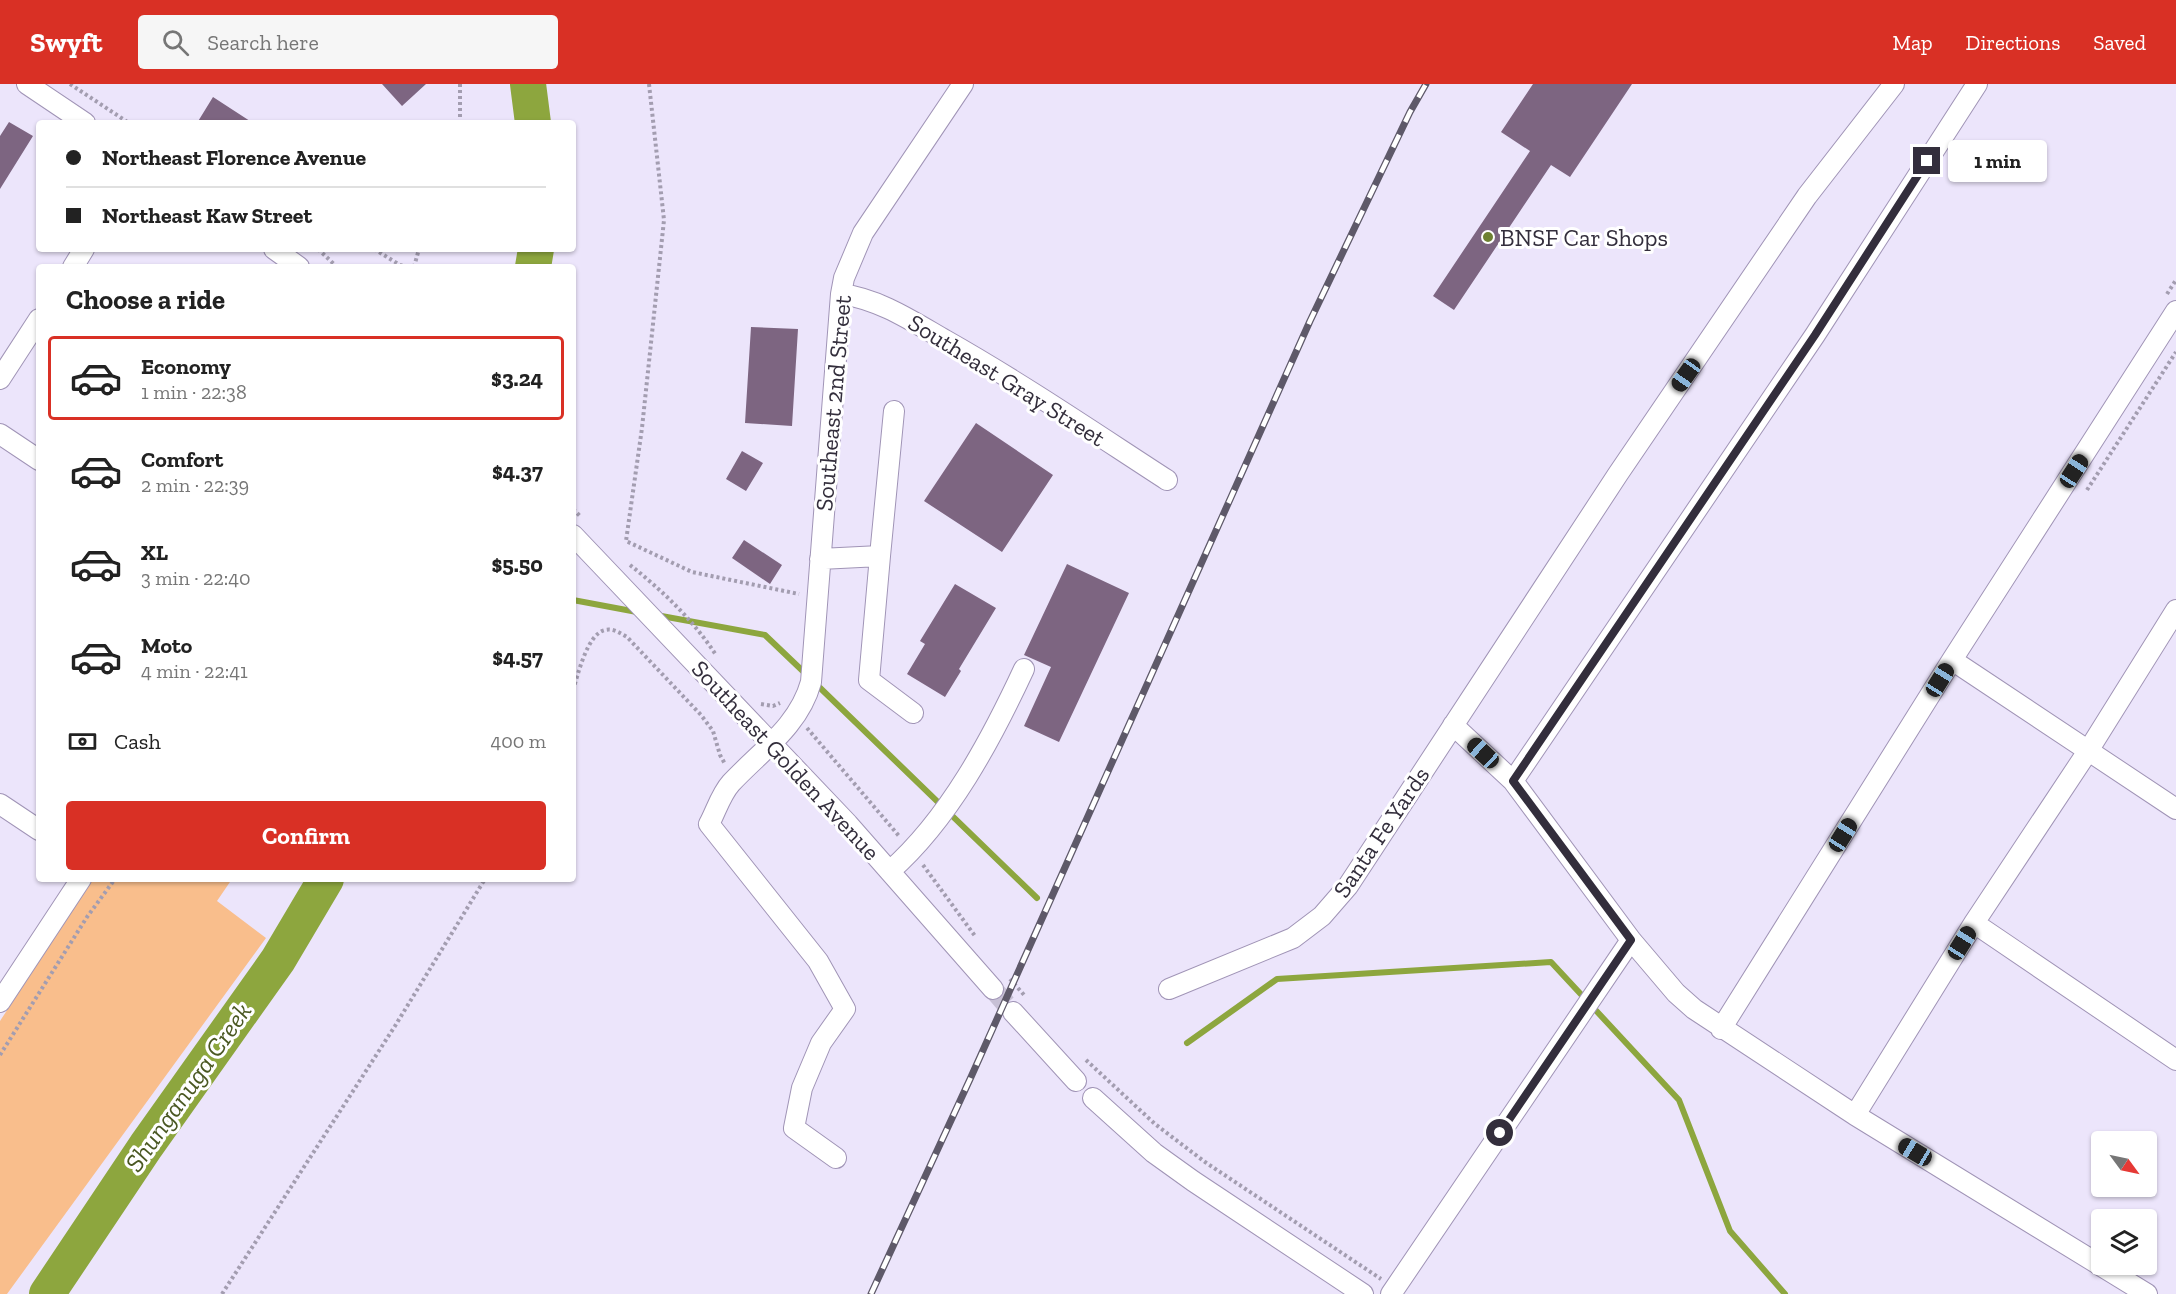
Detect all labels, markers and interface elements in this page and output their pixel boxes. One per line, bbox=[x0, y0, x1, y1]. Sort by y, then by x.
search box bbox=[138, 15, 558, 69]
text: Swyft bbox=[30, 26, 102, 59]
icon: search bbox=[159, 26, 192, 59]
text: Search here bbox=[207, 29, 319, 56]
text: Map bbox=[1893, 30, 1933, 55]
text: Directions bbox=[1966, 30, 2060, 55]
text: Saved bbox=[2093, 30, 2146, 55]
callout: 1 min bbox=[1948, 140, 2047, 182]
text: Northeast Florence Avenue bbox=[102, 144, 366, 171]
route end bbox=[1913, 147, 1940, 174]
text: 1 min bbox=[1974, 149, 2021, 173]
text: Northeast Kaw Street bbox=[102, 202, 312, 229]
place label: BNSF Car Shops bbox=[1500, 223, 1668, 252]
marker: BNSF Car Shops bbox=[1481, 230, 1495, 244]
text: Choose a ride bbox=[66, 284, 225, 316]
street label: Southeast 2nd Street bbox=[809, 294, 857, 512]
street label: Southeast Gray Street bbox=[903, 308, 1111, 452]
icon: car bbox=[69, 351, 123, 405]
text: Economy bbox=[141, 353, 231, 380]
car bbox=[1668, 355, 1704, 395]
text: $3.24 bbox=[491, 365, 543, 392]
text: 1 min · 22:38 bbox=[141, 380, 247, 404]
icon: car bbox=[69, 444, 123, 498]
text: Comfort bbox=[141, 446, 223, 473]
car bbox=[2057, 451, 2091, 491]
text: $4.37 bbox=[492, 458, 543, 485]
text: 2 min · 22:39 bbox=[141, 473, 249, 497]
icon: car bbox=[69, 537, 123, 591]
text: XL bbox=[141, 539, 168, 566]
text: $5.50 bbox=[492, 551, 543, 578]
text: 3 min · 22:40 bbox=[141, 566, 250, 590]
icon: car bbox=[69, 630, 123, 684]
text: Moto bbox=[141, 632, 192, 659]
text: $4.57 bbox=[492, 644, 543, 671]
street label: Southeast Golden Avenue bbox=[686, 654, 886, 866]
text: 4 min · 22:41 bbox=[141, 659, 248, 683]
car bbox=[1923, 660, 1957, 700]
icon: cash bbox=[66, 725, 99, 758]
text: Cash bbox=[114, 728, 161, 755]
text: 400 m bbox=[490, 729, 546, 753]
car bbox=[1464, 734, 1502, 772]
street label: Santa Fe Yards bbox=[1327, 761, 1435, 903]
button: Confirm bbox=[66, 801, 546, 870]
car bbox=[1826, 815, 1860, 855]
car bbox=[1945, 923, 1979, 963]
water label: Shunganuga Creek bbox=[118, 996, 258, 1178]
route start bbox=[1486, 1119, 1513, 1146]
north arrow bbox=[2091, 1131, 2157, 1197]
map controls bbox=[2091, 1131, 2157, 1275]
car bbox=[1895, 1135, 1935, 1169]
button: layers bbox=[2091, 1209, 2157, 1275]

